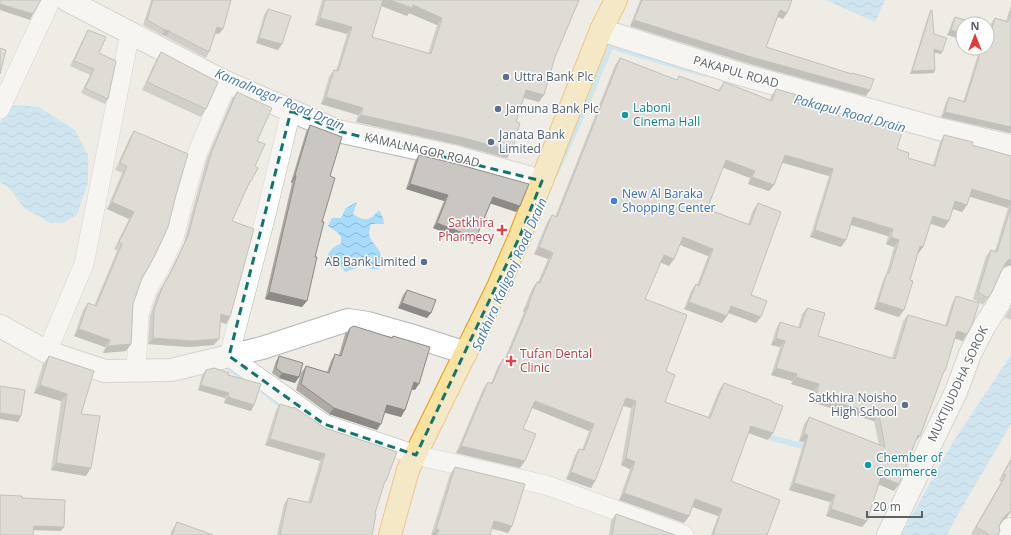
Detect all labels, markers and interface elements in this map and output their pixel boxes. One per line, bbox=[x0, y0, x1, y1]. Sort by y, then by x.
north arrow bbox=[955, 16, 995, 56]
text: N bbox=[971, 18, 979, 33]
street label: PAKAPUL ROAD bbox=[691, 51, 781, 92]
water label: Kamalnagor Road Drain bbox=[213, 64, 347, 134]
place label: Uttra Bank Plc bbox=[514, 68, 593, 85]
marker: Uttra Bank Plc bbox=[501, 72, 511, 82]
water label: Pakapul Road Drain bbox=[792, 89, 908, 137]
place label: Laboni Cinema Hall bbox=[633, 99, 700, 130]
place label: Jamuna Bank Plc bbox=[505, 100, 599, 117]
marker: Jamuna Bank Plc bbox=[493, 104, 503, 114]
marker: Laboni Cinema Hall bbox=[620, 110, 630, 120]
place label: Janata Bank Limited bbox=[498, 126, 566, 157]
street label: KAMALNAGOR ROAD bbox=[363, 128, 481, 171]
marker: Janata Bank Limited bbox=[486, 137, 496, 147]
place label: New Al Baraka Shopping Center bbox=[622, 185, 716, 216]
water label: Satkhira Kaligonj Road Drain bbox=[467, 195, 551, 353]
marker: New Al Baraka Shopping Center bbox=[609, 196, 619, 206]
place label: Satkhira Pharmecy bbox=[438, 214, 495, 245]
marker: Satkhira Pharmecy bbox=[497, 225, 507, 235]
place label: AB Bank Limited bbox=[325, 253, 416, 270]
marker: AB Bank Limited bbox=[419, 257, 429, 267]
street label: MUKTIJUDDHA SOROK bbox=[923, 323, 992, 444]
place label: Tufan Dental Clinic bbox=[520, 345, 592, 376]
marker: Tufan Dental Clinic bbox=[505, 355, 517, 367]
place label: Satkhira Noisho High School bbox=[809, 389, 897, 420]
marker: Satkhira Noisho High School bbox=[900, 400, 910, 410]
place label: Chember of Commerce bbox=[876, 449, 943, 480]
marker: Chember of Commerce bbox=[863, 460, 873, 470]
scale bar bbox=[867, 493, 922, 519]
text: 20 m bbox=[873, 498, 901, 515]

